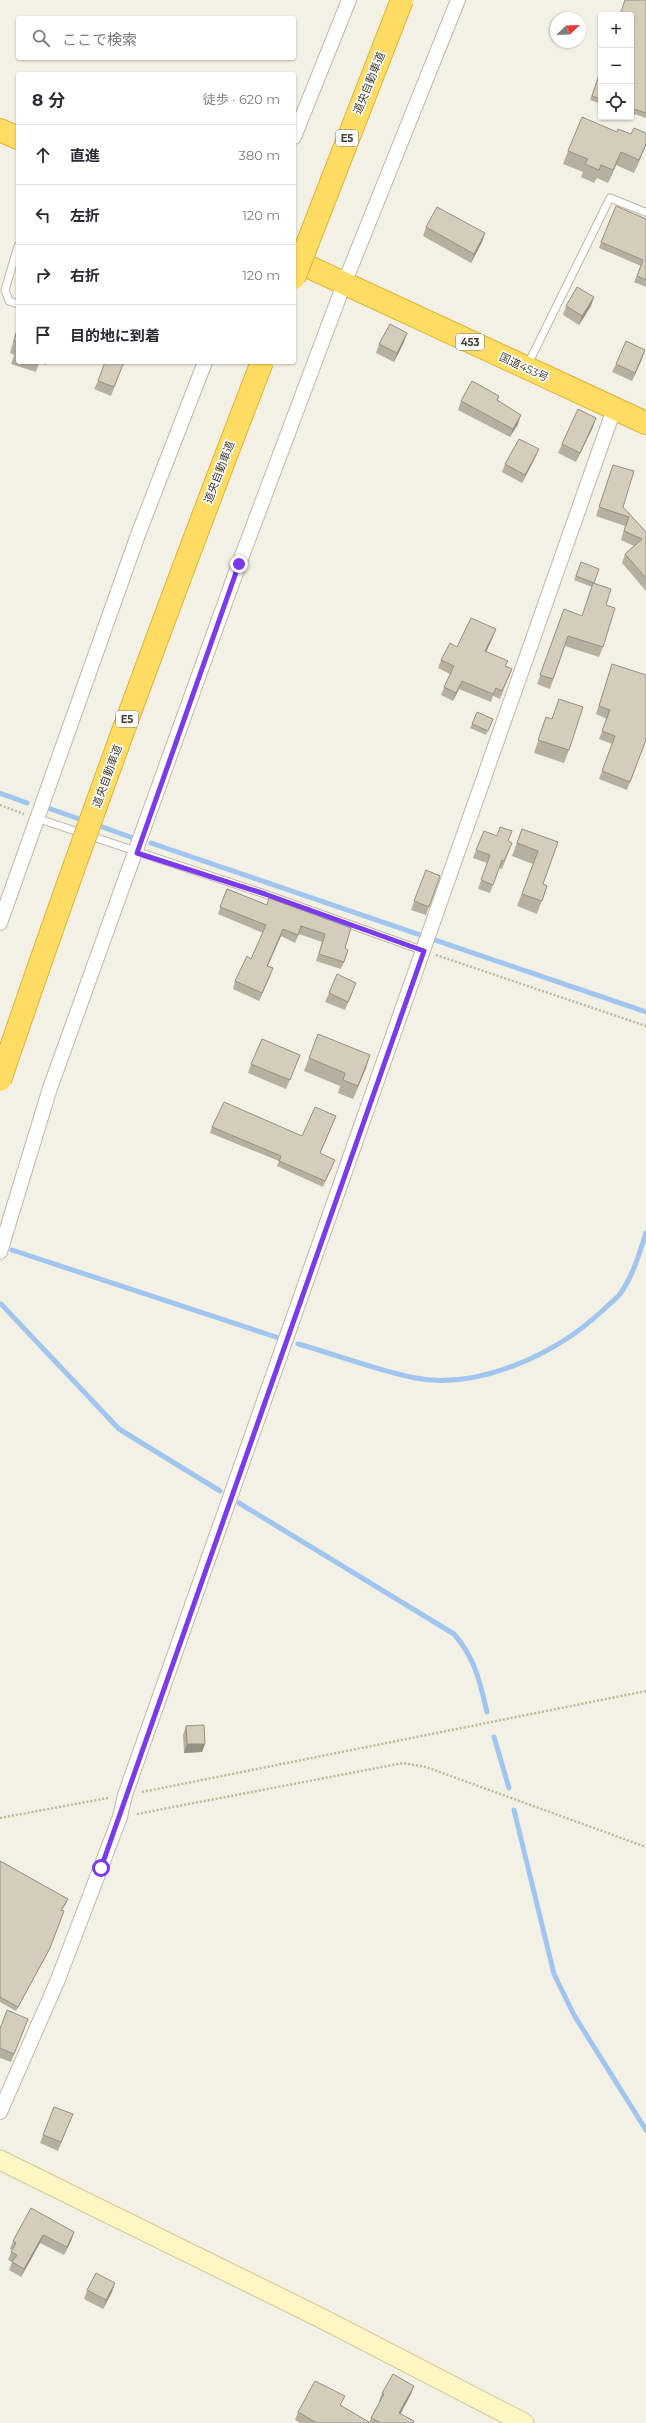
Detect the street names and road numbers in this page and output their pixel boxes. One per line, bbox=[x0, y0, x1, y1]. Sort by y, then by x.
street label: 道央自動車道 bbox=[350, 50, 388, 116]
road number: E5 bbox=[336, 130, 358, 146]
road number: 453 bbox=[456, 334, 484, 350]
street label: 国道453号 bbox=[497, 350, 551, 384]
street label: 道央自動車道 bbox=[201, 439, 237, 505]
road number: E5 bbox=[116, 711, 138, 727]
street label: 道央自動車道 bbox=[89, 743, 125, 809]

